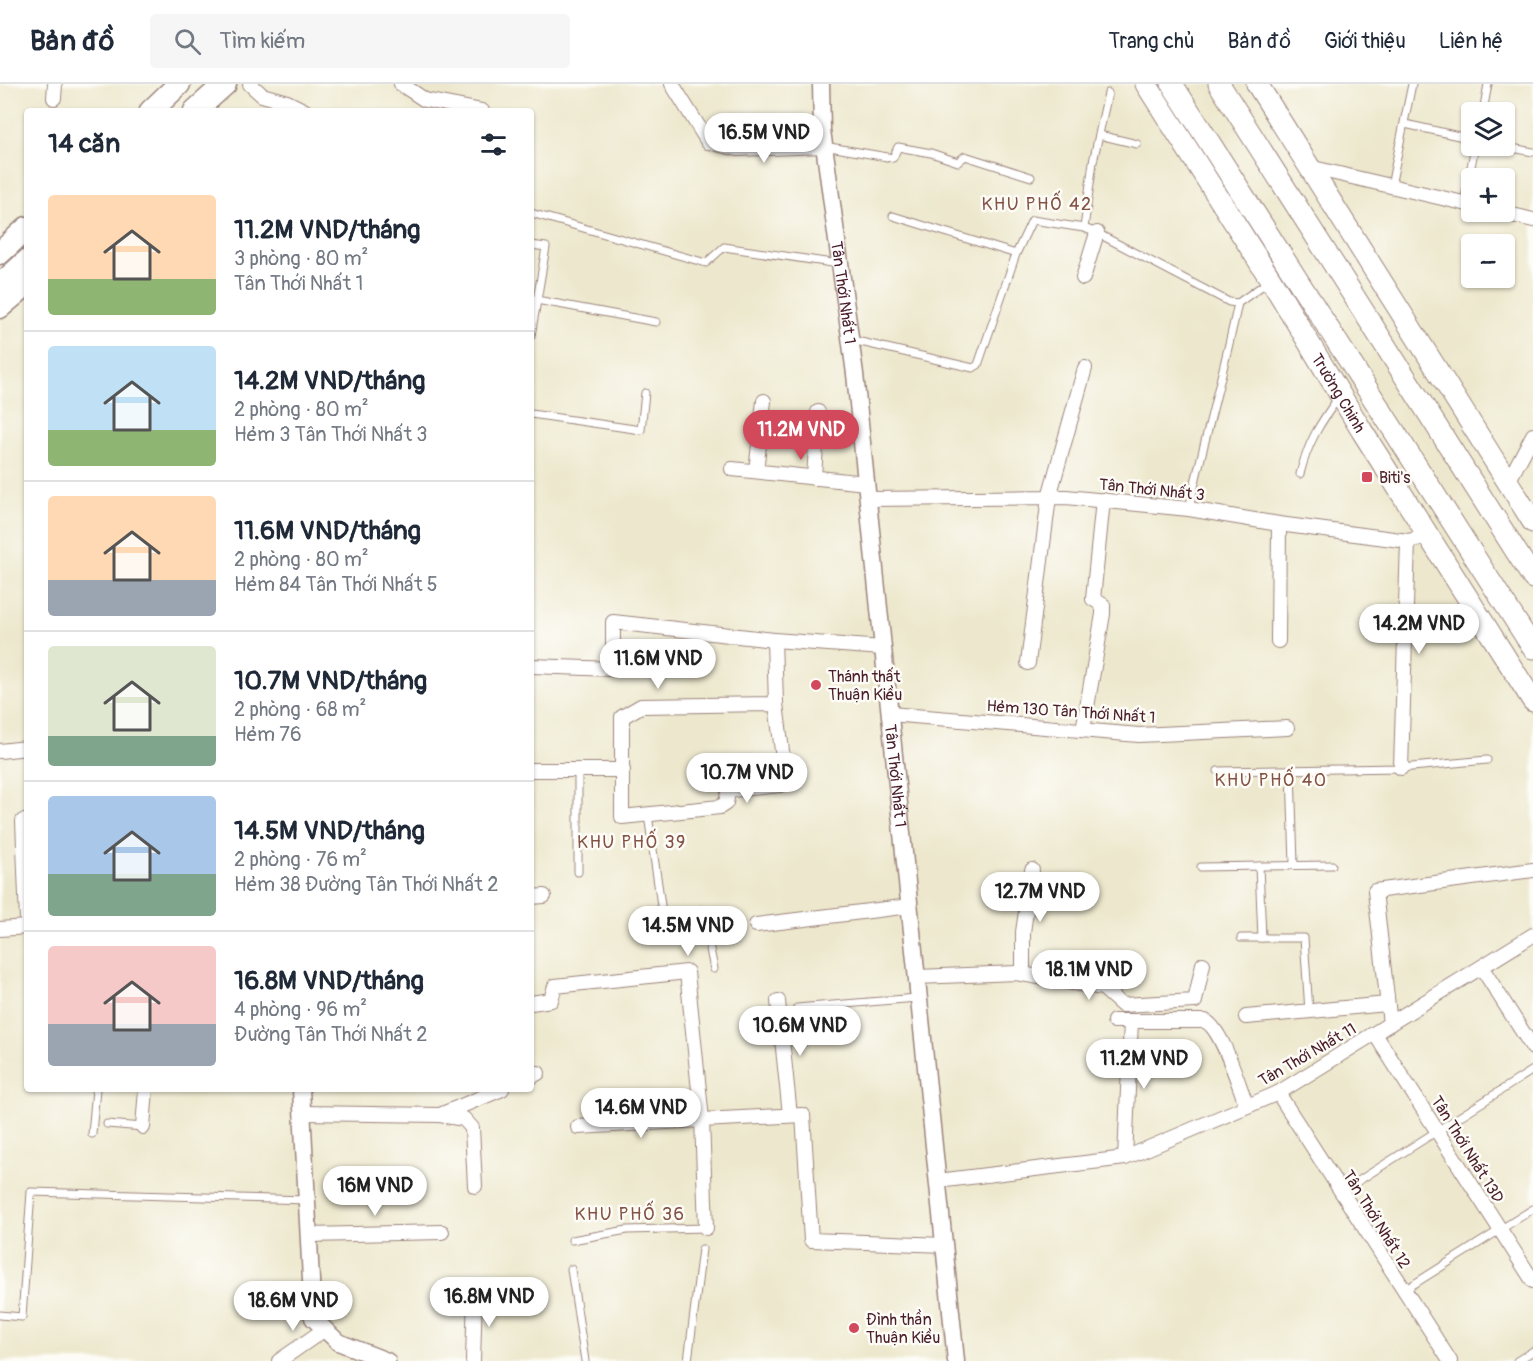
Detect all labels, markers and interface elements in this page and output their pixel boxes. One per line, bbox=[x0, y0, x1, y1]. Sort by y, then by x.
search box bbox=[150, 14, 570, 68]
text: Bản đồ bbox=[30, 24, 114, 59]
icon: search bbox=[171, 25, 204, 58]
text: Tìm kiếm bbox=[219, 27, 305, 55]
text: Trang chủ bbox=[1109, 28, 1195, 55]
text: Bản đồ bbox=[1228, 28, 1291, 55]
text: Giới thiệu bbox=[1324, 28, 1406, 55]
text: Liên hệ bbox=[1439, 28, 1503, 55]
map controls bbox=[1461, 102, 1515, 288]
button: layers bbox=[1461, 102, 1515, 156]
pin: 16.5M VND bbox=[695, 113, 833, 164]
text: 16.5M VND bbox=[718, 120, 810, 145]
text: 14 căn bbox=[48, 128, 120, 160]
icon: filters bbox=[477, 128, 510, 161]
button: + bbox=[1461, 168, 1515, 222]
district label: KHU PHỐ 42 bbox=[982, 190, 1092, 216]
text: 11.2M VND/tháng bbox=[234, 214, 420, 246]
icon: home bbox=[96, 219, 168, 291]
button: − bbox=[1461, 234, 1515, 288]
street label: Tân Thới Nhất 1 bbox=[826, 240, 860, 345]
text: 3 phòng · 80 m² bbox=[234, 246, 368, 271]
text: Tân Thới Nhất 1 bbox=[234, 271, 363, 296]
street label: Trường Chinh bbox=[1307, 350, 1370, 436]
text: 14.2M VND/tháng bbox=[234, 365, 425, 397]
icon: home bbox=[96, 370, 168, 442]
text: 2 phòng · 80 m² bbox=[234, 397, 368, 422]
pin: 11.2M VND bbox=[732, 410, 870, 461]
text: 11.2M VND bbox=[757, 417, 845, 442]
text: Hẻm 3 Tân Thới Nhất 3 bbox=[234, 422, 427, 447]
place label: Biti's bbox=[1379, 468, 1411, 488]
marker: Biti's bbox=[1360, 470, 1374, 484]
street label: Tân Thới Nhất 3 bbox=[1098, 475, 1206, 505]
text: 11.6M VND/tháng bbox=[234, 515, 421, 547]
icon: home bbox=[96, 520, 168, 592]
text: 2 phòng · 80 m² bbox=[234, 547, 368, 572]
text: Hẻm 84 Tân Thới Nhất 5 bbox=[234, 572, 438, 597]
pin: 14.2M VND bbox=[1350, 604, 1488, 655]
text: 14.2M VND bbox=[1373, 611, 1465, 636]
pin: 11.6M VND bbox=[589, 639, 727, 690]
text: 11.6M VND bbox=[614, 646, 702, 671]
text: 10.7M VND/tháng bbox=[234, 665, 427, 697]
place label: Thánh thất Thuận Kiều bbox=[828, 667, 902, 705]
icon: home bbox=[96, 670, 168, 742]
marker: Thánh thất Thuận Kiều bbox=[809, 678, 823, 692]
street label: Hẻm 130 Tân Thới Nhất 1 bbox=[986, 696, 1156, 728]
text: 2 phòng · 68 m² bbox=[234, 697, 366, 722]
text: Hẻm 76 bbox=[234, 722, 302, 747]
street label: Tân Thới Nhất 1 bbox=[880, 723, 910, 828]
pin: 10.7M VND bbox=[678, 753, 816, 804]
text: 10.7M VND bbox=[700, 760, 794, 785]
district label: KHU PHỐ 40 bbox=[1214, 766, 1328, 792]
text: 14.5M VND/tháng bbox=[234, 815, 425, 847]
icon: home bbox=[96, 820, 168, 892]
district label: KHU PHỐ 39 bbox=[577, 828, 687, 854]
text: 2 phòng · 76 m² bbox=[234, 847, 367, 872]
text: Hẻm 38 Đường Tân Thới Nhất 2 bbox=[234, 872, 498, 897]
pin: 12.7M VND bbox=[971, 872, 1109, 923]
text: 12.7M VND bbox=[995, 879, 1085, 904]
pin: 14.5M VND bbox=[619, 906, 757, 957]
text: 14.5M VND bbox=[642, 913, 734, 938]
pin: 18.1M VND bbox=[1020, 950, 1158, 1001]
text: 18.1M VND bbox=[1046, 957, 1132, 982]
text: 16.8M VND/tháng bbox=[234, 965, 424, 997]
icon: home bbox=[96, 970, 168, 1042]
text: 4 phòng · 96 m² bbox=[234, 997, 367, 1022]
pin: 10.6M VND bbox=[731, 1006, 869, 1057]
text: 10.6M VND bbox=[753, 1013, 847, 1038]
street label: Tân Thới Nhất 11 bbox=[1255, 1019, 1360, 1091]
text: Đường Tân Thới Nhất 2 bbox=[234, 1022, 427, 1047]
pin: 11.2M VND bbox=[1075, 1039, 1213, 1090]
text: 11.2M VND bbox=[1100, 1046, 1188, 1071]
pin: 14.6M VND bbox=[572, 1088, 710, 1139]
street label: Tân Thới Nhất 13D bbox=[1426, 1092, 1508, 1207]
text: 14.6M VND bbox=[595, 1095, 687, 1120]
pin: 16M VND bbox=[320, 1166, 430, 1217]
street label: Tân Thới Nhất 12 bbox=[1338, 1167, 1414, 1273]
text: 16M VND bbox=[337, 1173, 413, 1198]
district label: KHU PHỐ 36 bbox=[575, 1200, 685, 1226]
pin: 16.8M VND bbox=[420, 1277, 558, 1328]
pin: 18.6M VND bbox=[224, 1281, 362, 1332]
text: 16.8M VND bbox=[444, 1284, 534, 1309]
text: 18.6M VND bbox=[248, 1288, 338, 1313]
place label: Đình thần Thuận Kiều bbox=[866, 1309, 940, 1348]
marker: Đình thần Thuận Kiều bbox=[847, 1321, 861, 1335]

